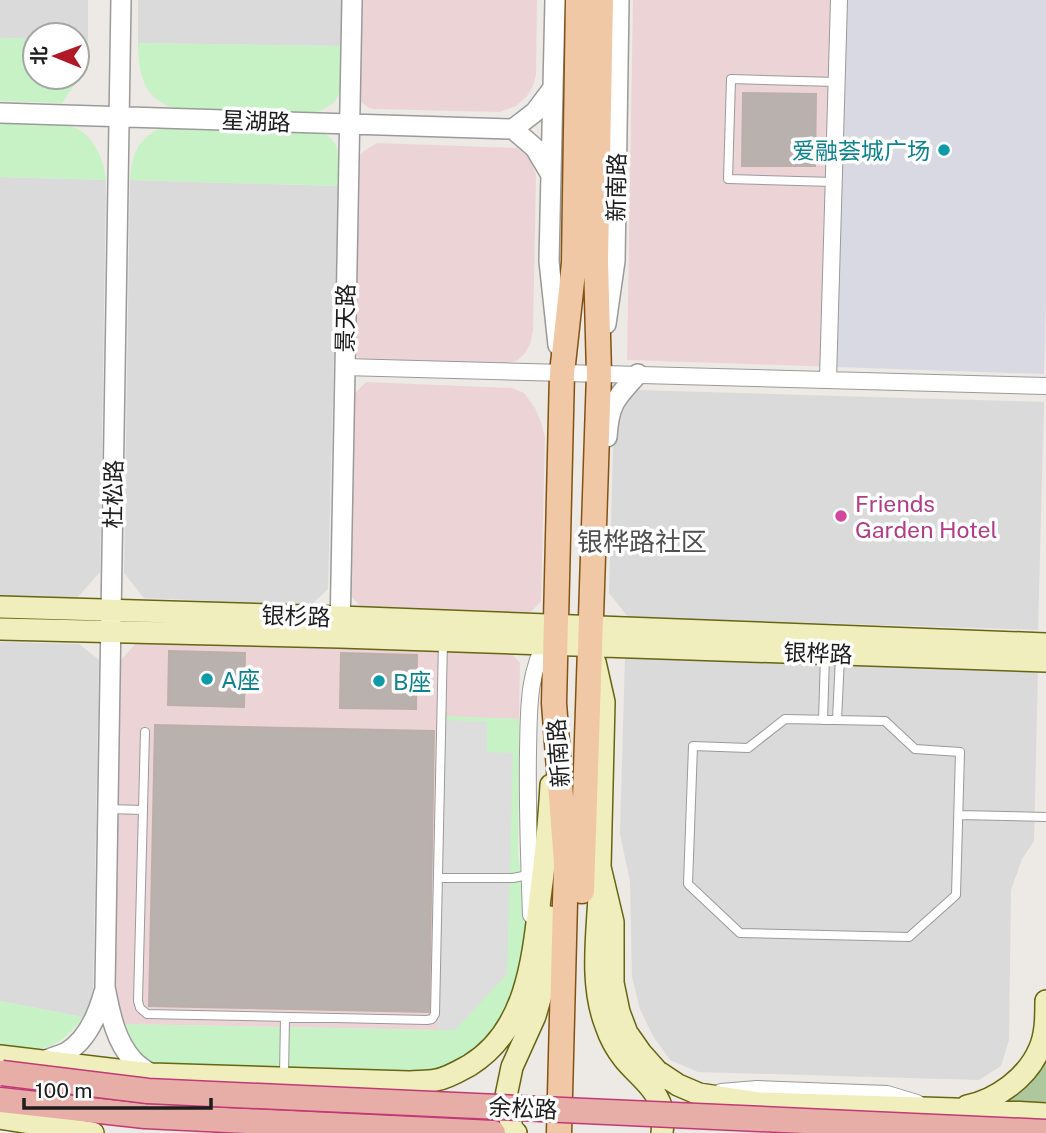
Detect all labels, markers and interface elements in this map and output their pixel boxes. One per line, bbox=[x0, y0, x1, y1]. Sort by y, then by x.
north arrow bbox=[21, 21, 91, 91]
text: 北 bbox=[28, 46, 50, 65]
street label: 星湖路 bbox=[221, 106, 291, 136]
place label: 爱融荟城广场 bbox=[792, 137, 930, 164]
marker: 爱融荟城广场 bbox=[936, 142, 952, 158]
street label: 新南路 bbox=[602, 152, 630, 222]
street label: 景天路 bbox=[331, 283, 359, 353]
street label: 杜松路 bbox=[99, 459, 127, 529]
place label: Friends Garden Hotel bbox=[855, 490, 998, 543]
marker: Friends Garden Hotel bbox=[833, 508, 849, 524]
district label: 银桦路社区 bbox=[577, 526, 707, 557]
street label: 银杉路 bbox=[261, 601, 331, 631]
street label: 银桦路 bbox=[783, 638, 853, 668]
place label: A座 bbox=[221, 666, 260, 693]
place label: B座 bbox=[393, 668, 431, 695]
marker: A座 bbox=[199, 671, 215, 687]
marker: B座 bbox=[371, 673, 387, 689]
street label: 新南路 bbox=[542, 718, 574, 788]
scale bar bbox=[24, 1066, 212, 1110]
text: 100 m bbox=[35, 1078, 92, 1103]
street label: 余松路 bbox=[488, 1093, 558, 1123]

